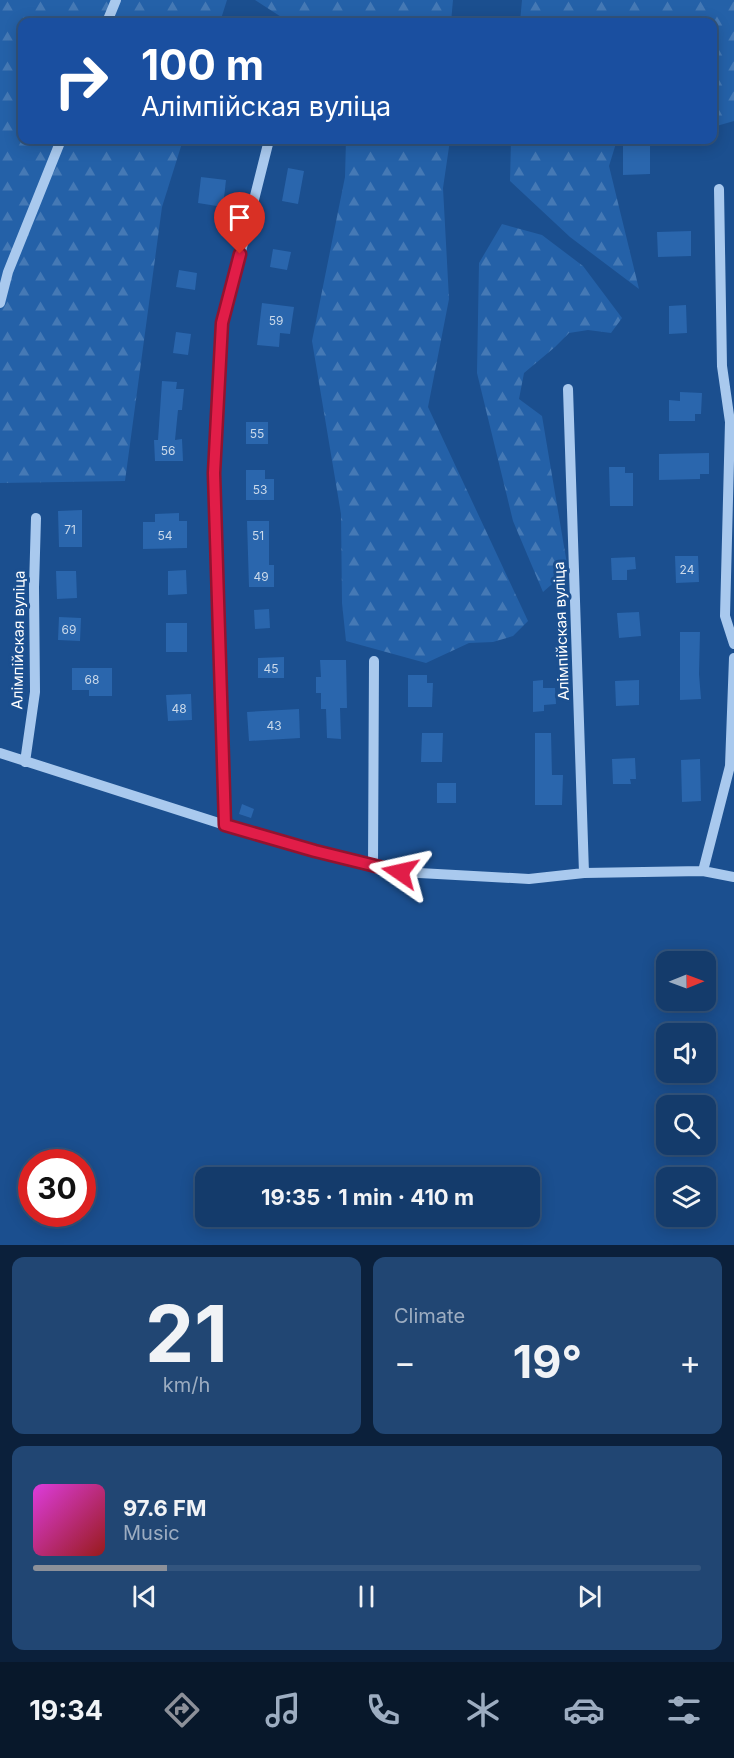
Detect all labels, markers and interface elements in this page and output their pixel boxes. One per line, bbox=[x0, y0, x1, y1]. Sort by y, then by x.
text: 100 m bbox=[141, 39, 264, 90]
icon: right bbox=[42, 42, 120, 120]
text: Алімпійская вуліца bbox=[141, 90, 391, 123]
pin bbox=[214, 192, 265, 254]
icon: arrive bbox=[223, 201, 256, 234]
house number: 59 bbox=[269, 313, 283, 328]
house number: 55 bbox=[250, 426, 264, 441]
house number: 56 bbox=[161, 443, 175, 458]
house number: 53 bbox=[253, 482, 267, 497]
house number: 71 bbox=[64, 522, 76, 537]
house number: 54 bbox=[157, 528, 173, 543]
house number: 51 bbox=[252, 528, 264, 543]
street label: Алімпійская вуліца bbox=[549, 561, 573, 701]
house number: 24 bbox=[680, 562, 695, 577]
house number: 49 bbox=[253, 569, 269, 584]
street label: Алімпійская вуліца bbox=[7, 570, 29, 710]
house number: 69 bbox=[62, 622, 76, 637]
house number: 45 bbox=[263, 661, 279, 676]
house number: 68 bbox=[85, 672, 99, 687]
house number: 48 bbox=[171, 701, 187, 716]
house number: 43 bbox=[266, 718, 282, 733]
position arrow bbox=[368, 840, 432, 904]
north arrow bbox=[656, 951, 716, 1011]
map controls bbox=[656, 951, 716, 1227]
button: sound bbox=[656, 1023, 716, 1083]
button: search bbox=[656, 1095, 716, 1155]
speed limit sign: 30 bbox=[18, 1149, 96, 1227]
button: layers bbox=[656, 1167, 716, 1227]
text: 19:35 · 1 min · 410 m bbox=[261, 1184, 474, 1210]
text: 21 bbox=[145, 1286, 228, 1381]
text: Climate bbox=[394, 1304, 465, 1328]
text: 19° bbox=[513, 1334, 582, 1389]
text: − bbox=[394, 1342, 416, 1382]
text: + bbox=[679, 1342, 701, 1382]
text: km/h bbox=[163, 1373, 210, 1397]
text: 97.6 FM bbox=[123, 1495, 207, 1521]
text: Music bbox=[123, 1521, 180, 1545]
icon: previous bbox=[128, 1580, 161, 1613]
icon: pause bbox=[350, 1580, 383, 1613]
icon: next bbox=[573, 1580, 606, 1613]
icon: directions bbox=[161, 1689, 203, 1731]
icon: music bbox=[262, 1689, 304, 1731]
icon: phone bbox=[362, 1689, 404, 1731]
icon: climate bbox=[462, 1689, 504, 1731]
icon: car bbox=[563, 1689, 605, 1731]
icon: filters bbox=[663, 1689, 705, 1731]
text: 19:34 bbox=[29, 1694, 103, 1727]

